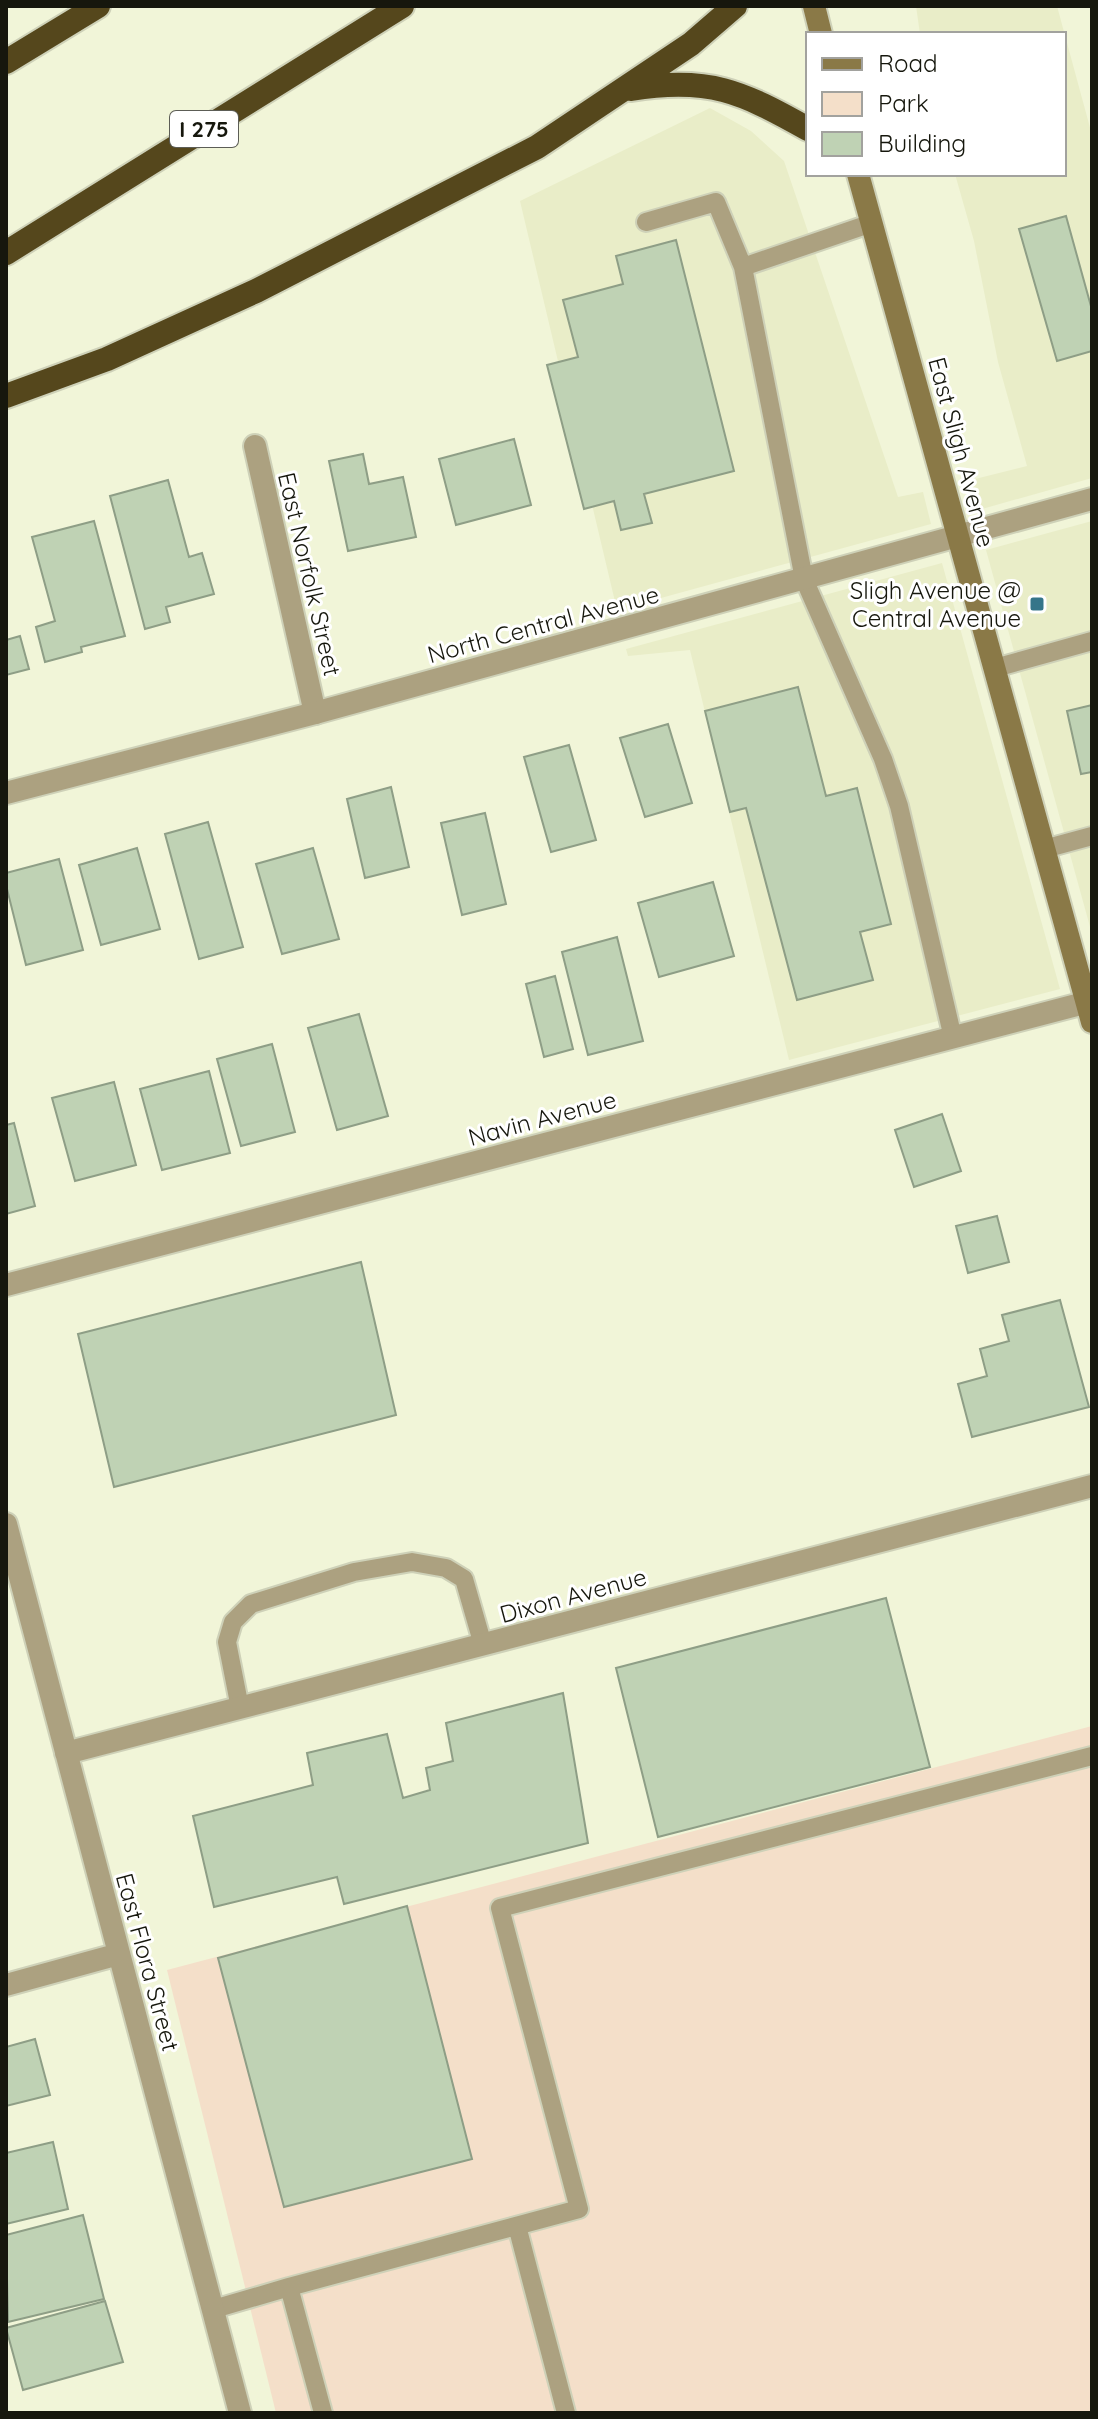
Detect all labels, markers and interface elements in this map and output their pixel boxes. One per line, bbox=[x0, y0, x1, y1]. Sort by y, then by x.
legend bbox=[806, 32, 1066, 176]
text: Road bbox=[878, 48, 938, 78]
text: Park bbox=[878, 88, 929, 118]
road number: I 275 bbox=[170, 111, 238, 147]
text: Building bbox=[878, 128, 966, 158]
street label: East Sligh Avenue bbox=[922, 354, 1002, 550]
street label: East Norfolk Street bbox=[272, 469, 348, 679]
place label: Sligh Avenue @ Central Avenue bbox=[850, 575, 1021, 633]
street label: North Central Avenue bbox=[424, 579, 662, 669]
marker: Sligh Avenue @ Central Avenue bbox=[1028, 595, 1046, 613]
street label: Navin Avenue bbox=[465, 1084, 619, 1152]
street label: Dixon Avenue bbox=[496, 1561, 650, 1629]
street label: East Flora Street bbox=[110, 1870, 186, 2054]

